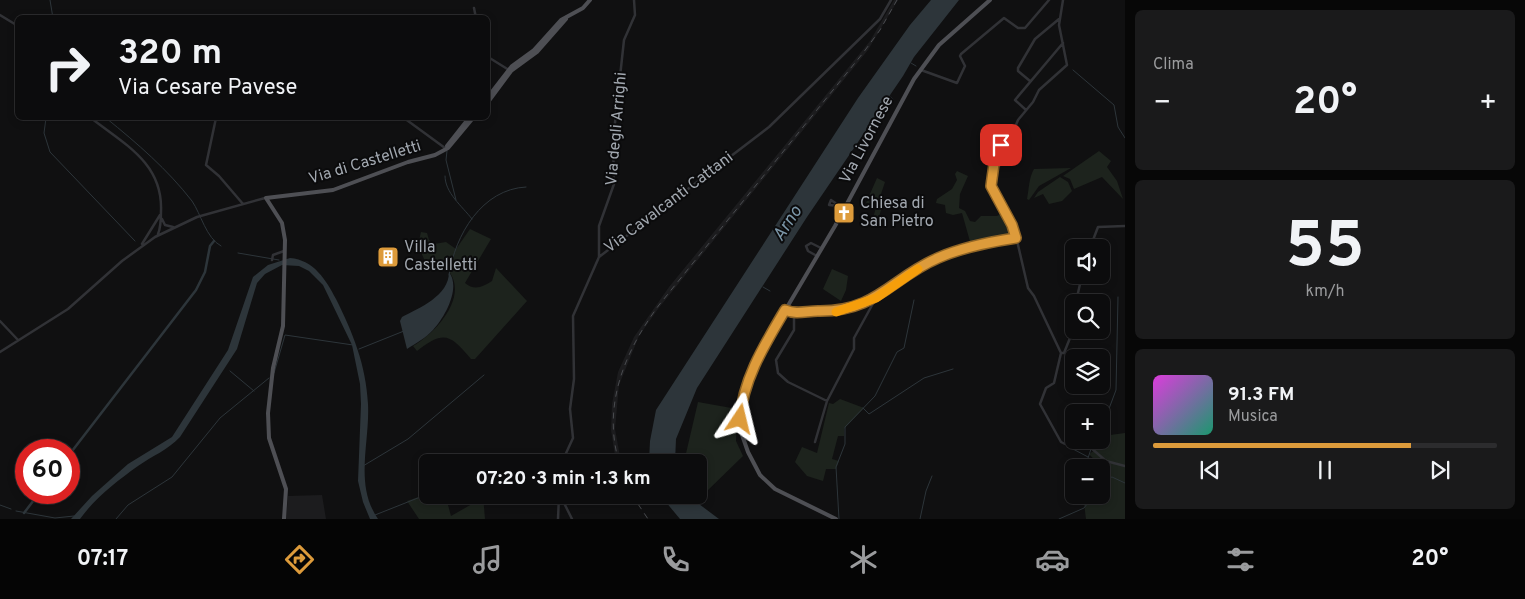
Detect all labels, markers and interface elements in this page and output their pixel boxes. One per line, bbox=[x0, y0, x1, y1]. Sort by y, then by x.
text: 320 m bbox=[118, 32, 222, 76]
icon: right bbox=[35, 35, 100, 100]
text: Clima bbox=[1153, 55, 1194, 75]
street label: Via degli Arrighi bbox=[602, 71, 632, 187]
text: Via Cesare Pavese bbox=[118, 75, 297, 102]
text: 20° bbox=[1293, 79, 1357, 128]
text: − bbox=[1153, 86, 1171, 122]
text: + bbox=[1479, 86, 1497, 122]
street label: Via Livornese bbox=[836, 93, 898, 187]
pin bbox=[980, 124, 1022, 166]
icon: arrive bbox=[987, 131, 1015, 159]
street label: Via di Castelletti bbox=[306, 136, 424, 190]
street label: Via Cavalcanti Cattani bbox=[600, 148, 738, 258]
place label: Chiesa di San Pietro bbox=[860, 194, 934, 232]
water label: Arno bbox=[768, 201, 808, 246]
church icon: Chiesa di San Pietro bbox=[832, 201, 856, 225]
text: 55 bbox=[1285, 208, 1365, 290]
place label: Villa Castelletti bbox=[404, 238, 477, 276]
map controls bbox=[1065, 239, 1110, 504]
button: sound bbox=[1065, 239, 1110, 284]
building icon: Villa Castelletti bbox=[376, 245, 400, 269]
text: km/h bbox=[1306, 282, 1344, 302]
button: search bbox=[1065, 294, 1110, 339]
button: layers bbox=[1065, 349, 1110, 394]
text: 91.3 FM bbox=[1228, 383, 1294, 407]
position arrow bbox=[713, 392, 765, 444]
button: + bbox=[1065, 404, 1110, 449]
text: Musica bbox=[1228, 407, 1278, 427]
speed limit sign: 60 bbox=[15, 439, 80, 504]
icon: previous bbox=[1196, 456, 1224, 484]
icon: pause bbox=[1311, 456, 1339, 484]
icon: next bbox=[1426, 456, 1454, 484]
button: − bbox=[1065, 459, 1110, 504]
text: 07:20 · 3 min · 1.3 km bbox=[475, 467, 651, 491]
icon: directions bbox=[282, 542, 317, 577]
icon: music bbox=[470, 542, 505, 577]
icon: phone bbox=[658, 542, 693, 577]
icon: climate bbox=[846, 542, 881, 577]
icon: car bbox=[1035, 542, 1070, 577]
icon: filters bbox=[1223, 542, 1258, 577]
text: 07:17 bbox=[77, 546, 128, 573]
text: 20° bbox=[1411, 546, 1448, 573]

